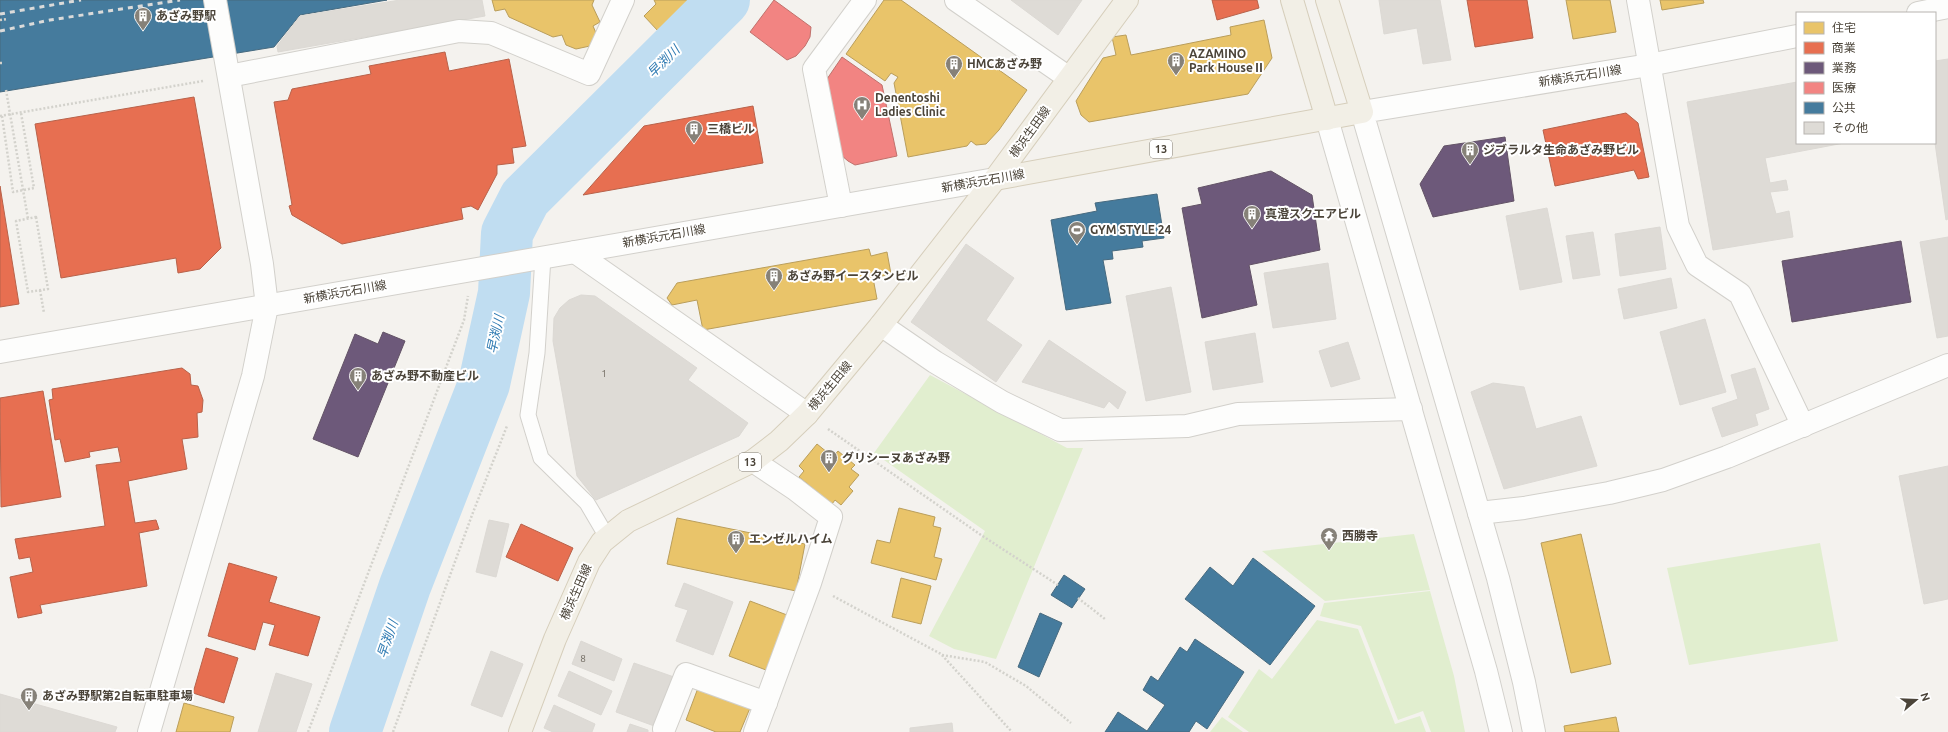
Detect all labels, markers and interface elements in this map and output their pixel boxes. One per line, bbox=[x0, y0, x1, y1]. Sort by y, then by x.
building icon: あざみ野駅 bbox=[133, 6, 153, 31]
place label: あざみ野駅 bbox=[156, 9, 216, 22]
legend bbox=[1796, 12, 1936, 144]
text: 住宅 bbox=[1832, 21, 1856, 34]
water label: 早渕川 bbox=[644, 41, 683, 80]
text: 商業 bbox=[1832, 41, 1856, 54]
place label: AZAMINO Park HouseⅡ bbox=[1189, 47, 1265, 74]
building icon: AZAMINO Park HouseⅡ bbox=[1166, 51, 1186, 76]
building icon: HMCあざみ野 bbox=[944, 54, 964, 79]
place label: HMCあざみ野 bbox=[967, 57, 1042, 70]
text: 業務 bbox=[1832, 61, 1856, 74]
street label: 新横浜元石川線 bbox=[1537, 63, 1622, 88]
text: 医療 bbox=[1832, 81, 1856, 94]
place label: Denentoshi Ladies Clinic bbox=[875, 91, 945, 118]
hospital icon: Denentoshi Ladies Clinic bbox=[852, 95, 872, 120]
text: 公共 bbox=[1832, 101, 1856, 114]
street label: 横浜生田線 bbox=[1007, 104, 1052, 160]
building icon: 三橋ビル bbox=[684, 119, 704, 144]
text: その他 bbox=[1832, 121, 1868, 134]
place label: 三橋ビル bbox=[707, 122, 755, 135]
road number: 13 bbox=[1150, 140, 1172, 158]
building icon: ジブラルタ生命あざみ野ビル bbox=[1460, 140, 1480, 165]
place label: ジブラルタ生命あざみ野ビル bbox=[1483, 143, 1639, 156]
street label: 新横浜元石川線 bbox=[940, 167, 1025, 194]
building icon: 真澄スクエアビル bbox=[1242, 204, 1262, 229]
place label: 真澄スクエアビル bbox=[1265, 207, 1361, 220]
sports icon: GYM STYLE 24 bbox=[1067, 220, 1087, 245]
street label: 新横浜元石川線 bbox=[621, 222, 706, 249]
place label: GYM STYLE 24 bbox=[1090, 223, 1172, 236]
building icon: あざみ野イースタンビル bbox=[764, 266, 784, 291]
place label: あざみ野イースタンビル bbox=[787, 269, 918, 282]
street label: 新横浜元石川線 bbox=[302, 278, 387, 305]
water label: 早渕川 bbox=[484, 312, 506, 355]
street label: 横浜生田線 bbox=[805, 359, 854, 413]
building icon: あざみ野不動産ビル bbox=[348, 366, 368, 391]
house number: 1 bbox=[601, 368, 607, 379]
place label: あざみ野不動産ビル bbox=[371, 369, 479, 382]
building icon: グリシーヌあざみ野 bbox=[819, 448, 839, 473]
place label: グリシーヌあざみ野 bbox=[842, 451, 950, 464]
road number: 13 bbox=[739, 453, 761, 471]
temple icon: 西勝寺 bbox=[1319, 526, 1339, 551]
building icon: エンゼルハイム bbox=[726, 529, 746, 554]
place label: 西勝寺 bbox=[1342, 529, 1378, 542]
place label: エンゼルハイム bbox=[749, 532, 833, 545]
street label: 横浜生田線 bbox=[557, 562, 594, 622]
water label: 早渕川 bbox=[374, 616, 401, 660]
house number: 8 bbox=[580, 653, 586, 664]
north arrow bbox=[1896, 680, 1936, 720]
building icon: あざみ野駅第2自転車駐車場 bbox=[19, 686, 39, 711]
place label: あざみ野駅第2自転車駐車場 bbox=[42, 689, 193, 702]
text: N bbox=[1918, 691, 1932, 703]

